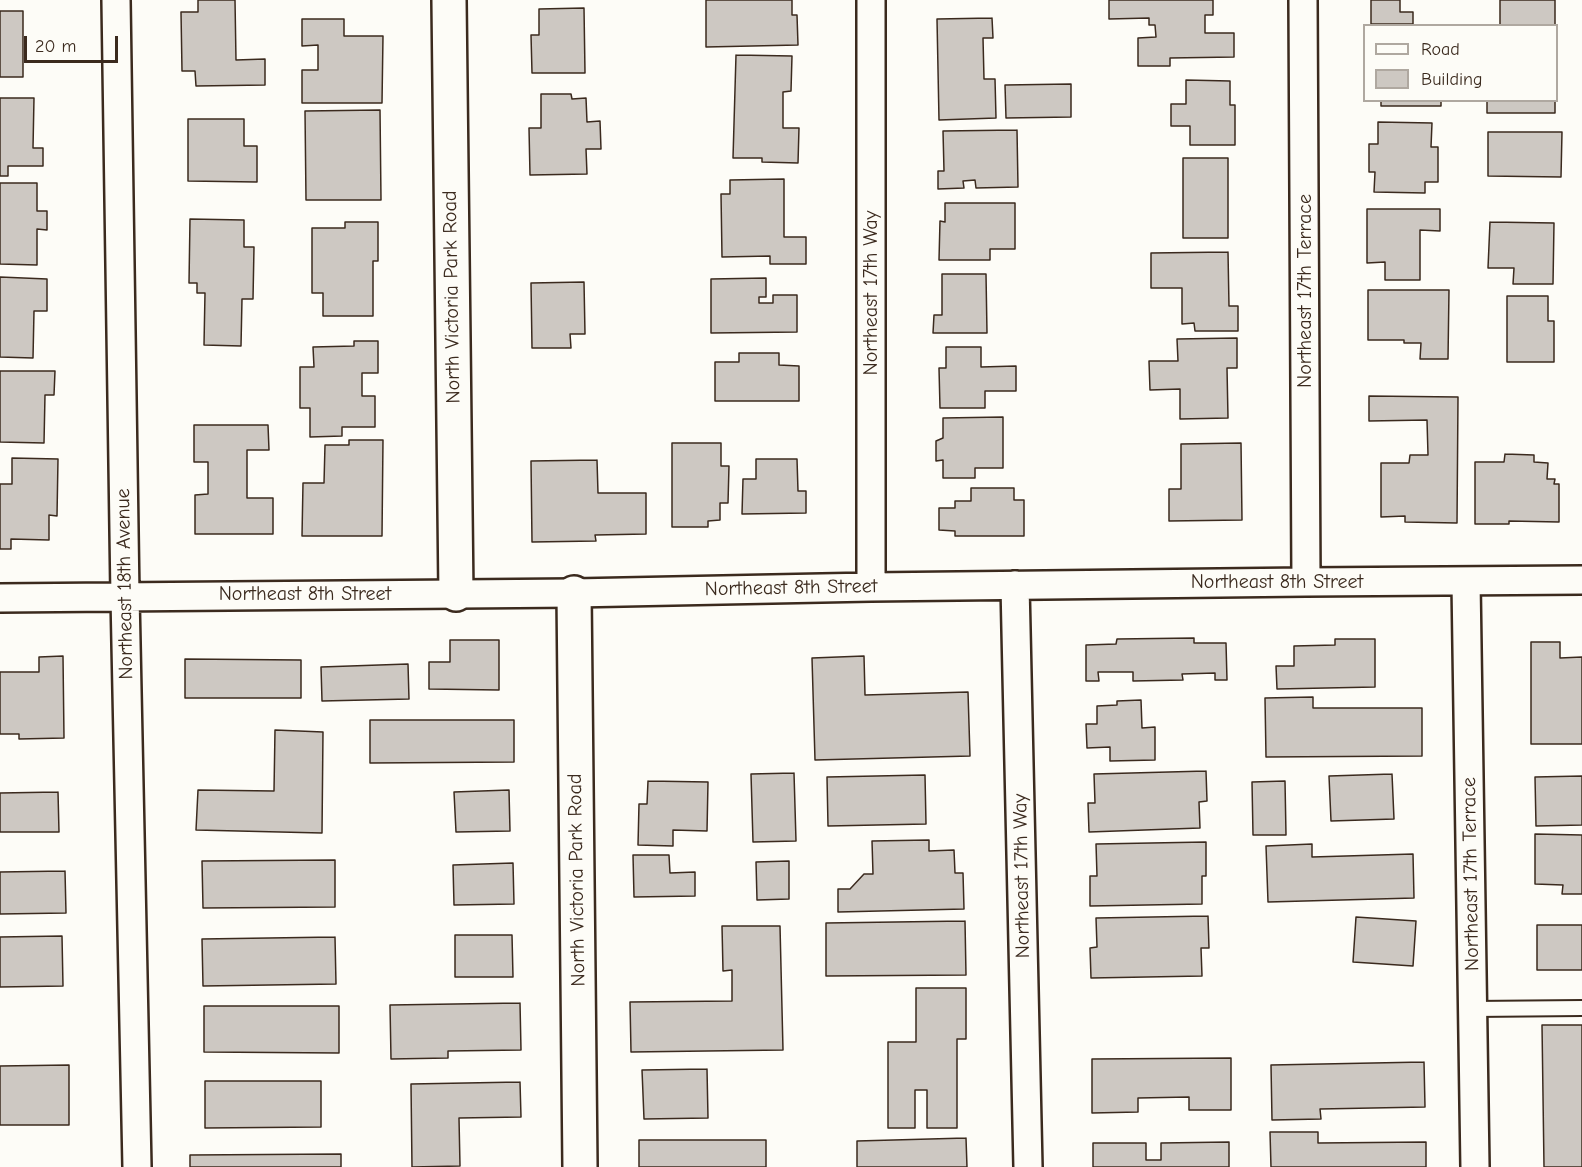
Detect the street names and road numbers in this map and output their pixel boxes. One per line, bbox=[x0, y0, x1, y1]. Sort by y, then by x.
street label: North Victoria Park Road bbox=[438, 190, 466, 404]
street label: Northeast 17th Terrace bbox=[1293, 194, 1317, 388]
street label: Northeast 17th Way bbox=[859, 211, 883, 375]
street label: Northeast 18th Avenue bbox=[111, 488, 139, 680]
street label: Northeast 8th Street bbox=[1191, 570, 1363, 594]
street label: Northeast 8th Street bbox=[704, 574, 878, 602]
street label: Northeast 8th Street bbox=[219, 582, 391, 606]
street label: North Victoria Park Road bbox=[563, 773, 591, 987]
street label: Northeast 17th Terrace bbox=[1457, 777, 1485, 971]
street label: Northeast 17th Way bbox=[1009, 793, 1035, 959]

